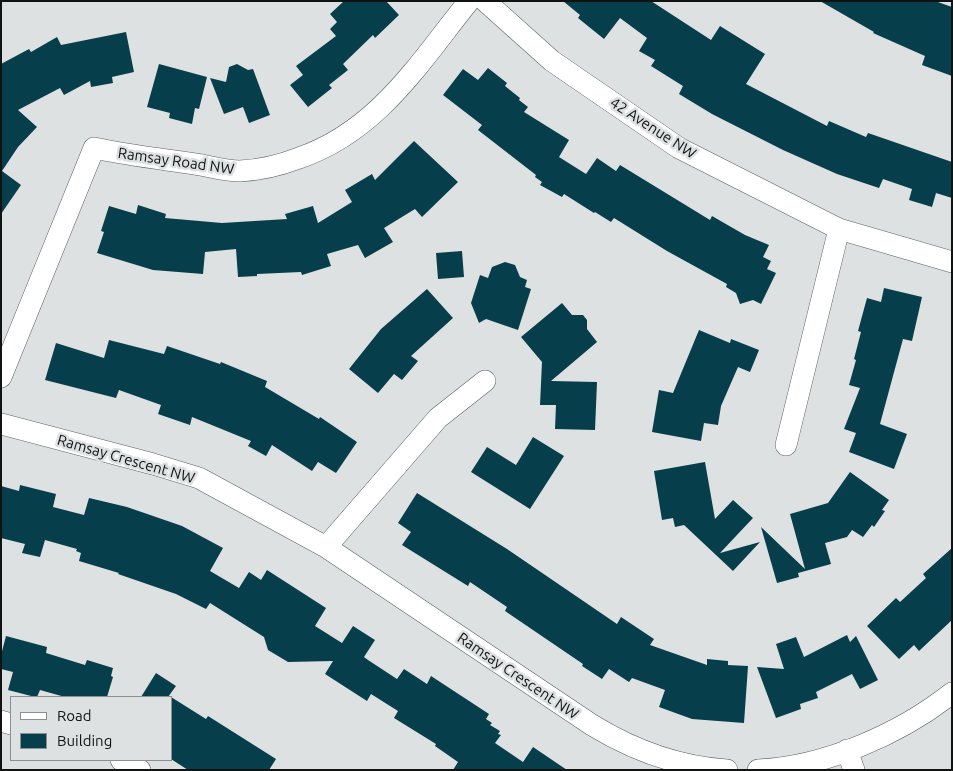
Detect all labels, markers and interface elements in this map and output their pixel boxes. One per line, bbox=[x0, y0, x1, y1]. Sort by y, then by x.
street label: 42 Avenue NW bbox=[607, 94, 699, 162]
street label: Ramsay Road NW bbox=[117, 144, 235, 178]
street label: Ramsay Crescent NW bbox=[55, 431, 197, 487]
street label: Ramsay Crescent NW bbox=[454, 629, 582, 723]
legend bbox=[10, 696, 172, 761]
text: Road bbox=[57, 707, 92, 724]
text: Building bbox=[57, 732, 112, 749]

